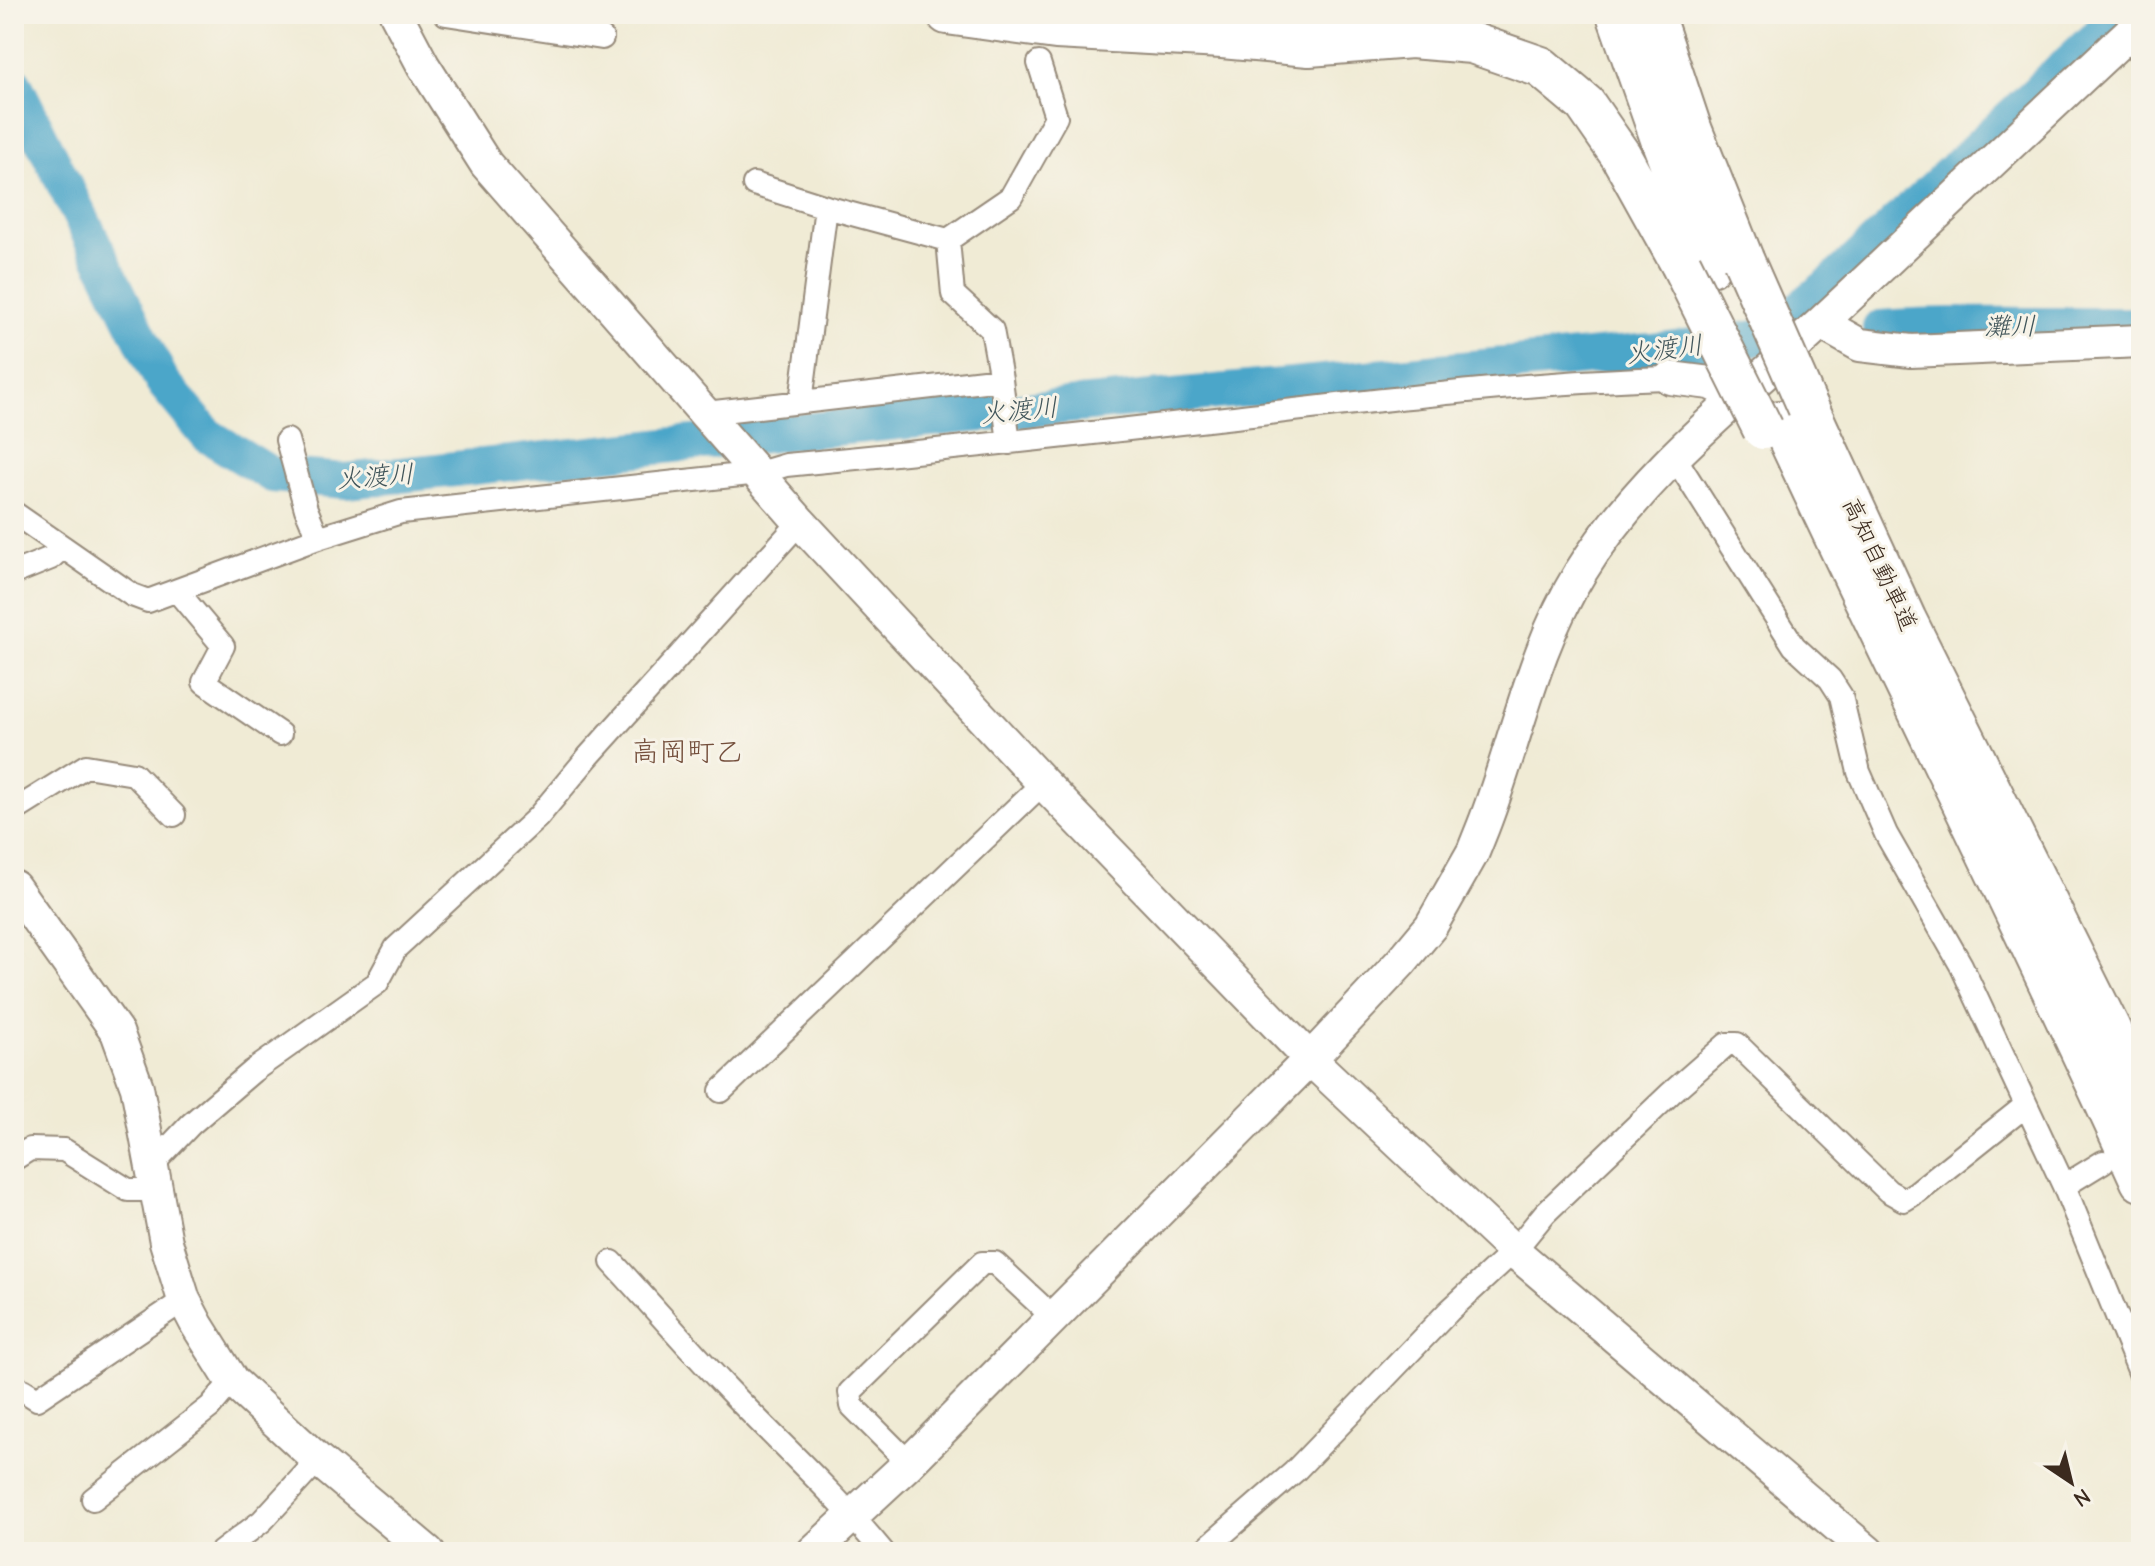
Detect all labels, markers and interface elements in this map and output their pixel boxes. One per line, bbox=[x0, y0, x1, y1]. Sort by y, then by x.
water label: 灘川 bbox=[1984, 312, 2036, 342]
water label: 火渡川 bbox=[1624, 330, 1705, 370]
water label: 火渡川 bbox=[979, 393, 1059, 429]
water label: 火渡川 bbox=[335, 459, 415, 495]
street label: 高知自動車道 bbox=[1837, 493, 1923, 635]
district label: 高岡町乙 bbox=[631, 736, 743, 768]
north arrow bbox=[2031, 1442, 2111, 1522]
text: N bbox=[2069, 1483, 2095, 1512]

